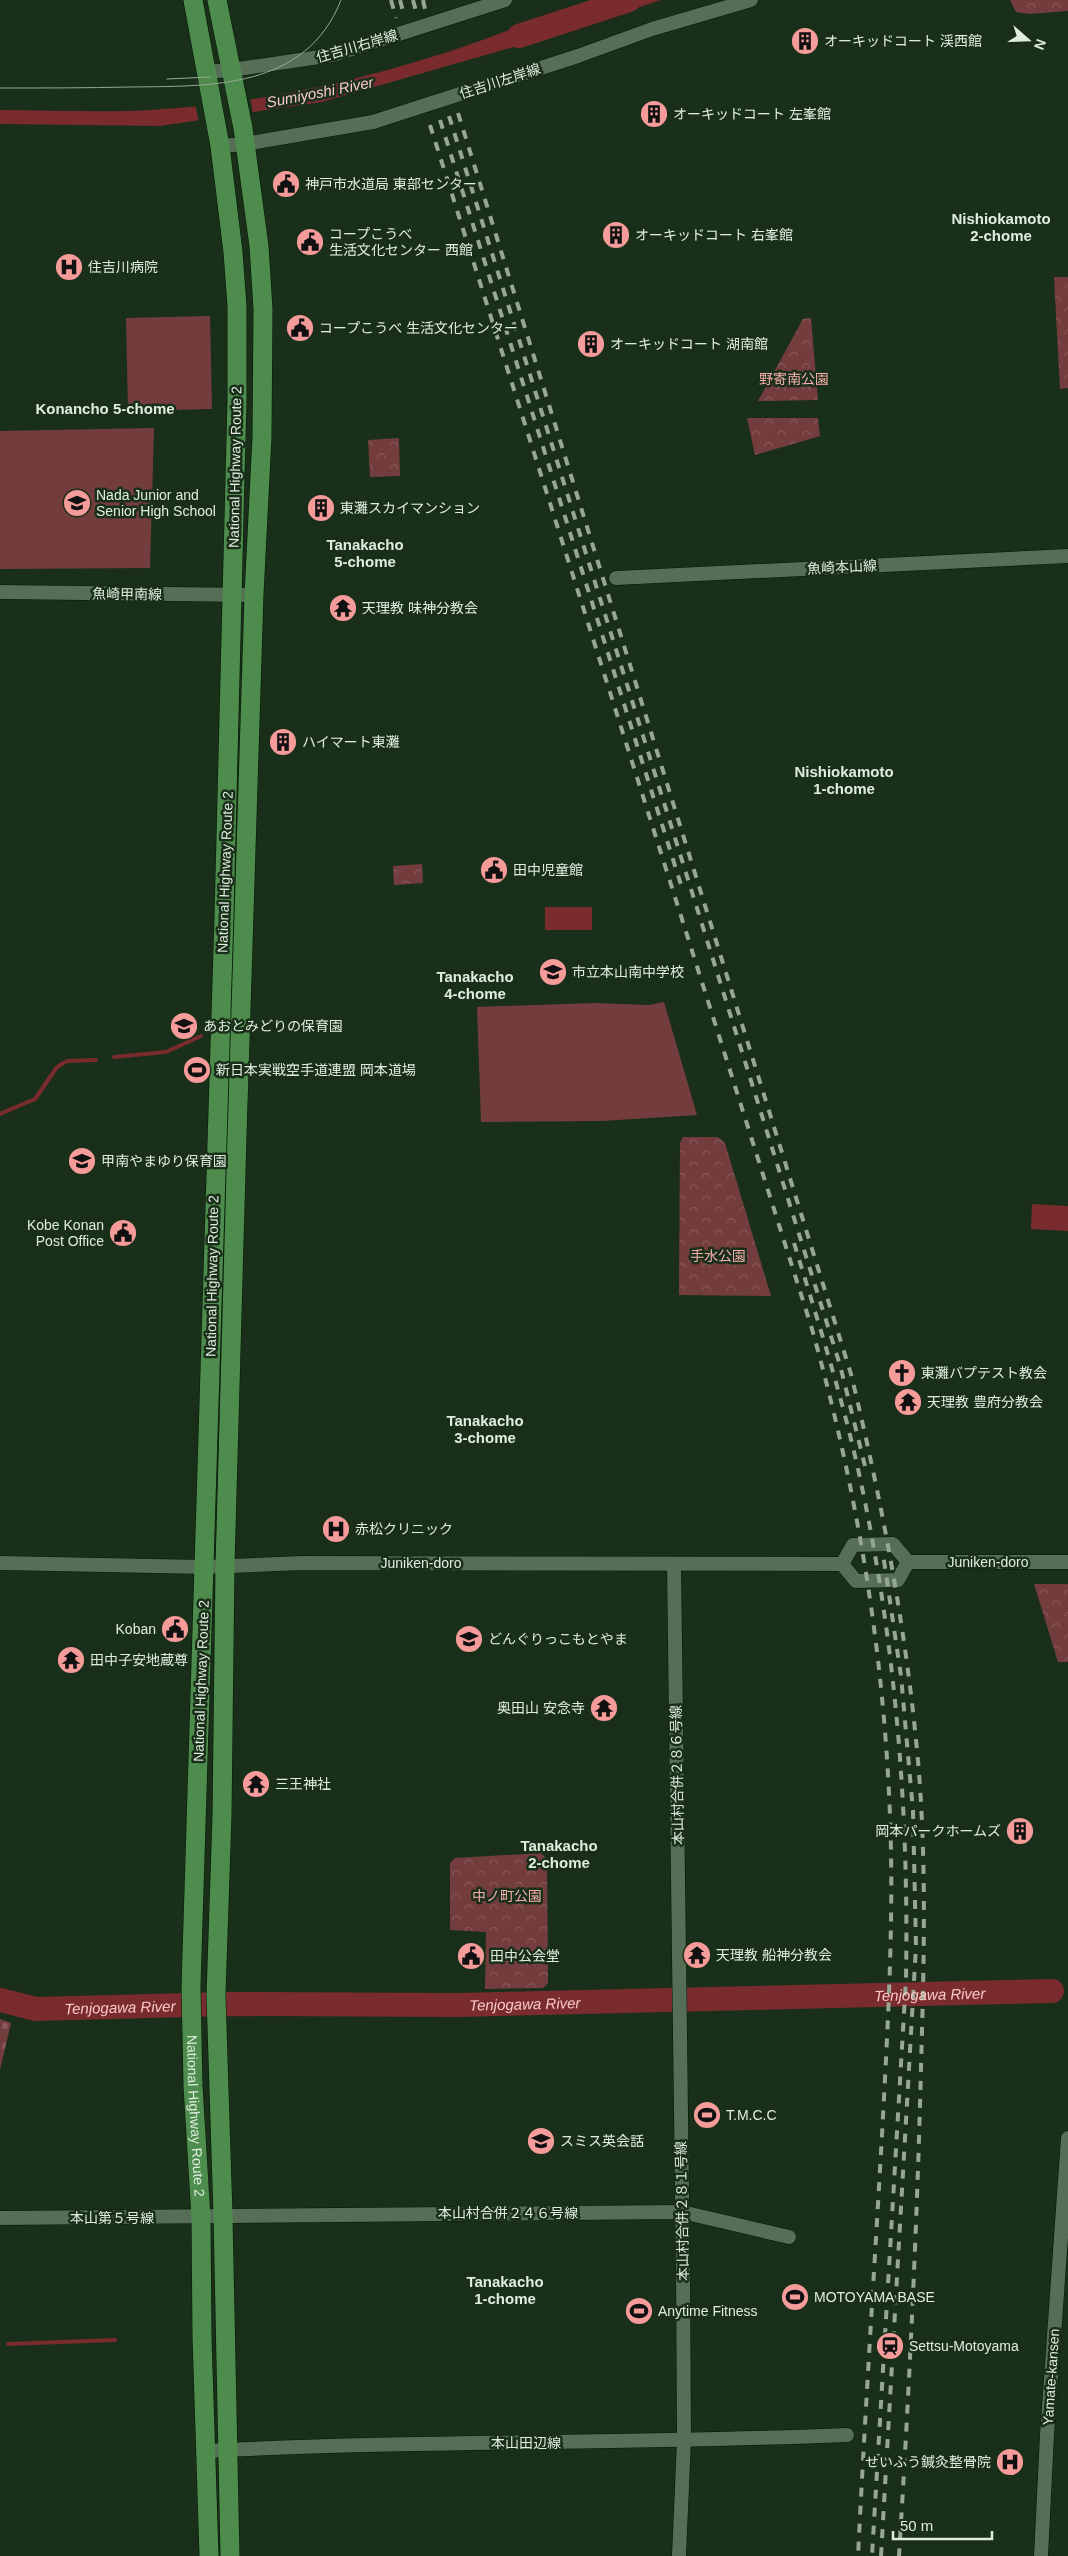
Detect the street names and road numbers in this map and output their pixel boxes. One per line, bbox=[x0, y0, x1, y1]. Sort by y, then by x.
street label: 住吉川右岸線 bbox=[314, 27, 400, 65]
street label: 住吉川左岸線 bbox=[458, 60, 542, 102]
street label: National Highway Route 2 bbox=[226, 386, 244, 548]
street label: 魚崎本山線 bbox=[807, 557, 877, 577]
street label: 魚崎甲南線 bbox=[92, 585, 162, 603]
street label: National Highway Route 2 bbox=[214, 791, 236, 953]
street label: National Highway Route 2 bbox=[203, 1195, 221, 1357]
street label: Juniken-doro bbox=[948, 1554, 1029, 1570]
street label: Juniken-doro bbox=[381, 1555, 462, 1571]
street label: National Highway Route 2 bbox=[190, 1600, 212, 1762]
street label: 本山村合併２８６号線 bbox=[668, 1705, 686, 1845]
street label: National Highway Route 2 bbox=[184, 2035, 208, 2197]
street label: 本山村合併２８１号線 bbox=[673, 2141, 691, 2281]
street label: 本山村合併２４６号線 bbox=[438, 2205, 578, 2221]
street label: 本山第５号線 bbox=[70, 2210, 154, 2226]
street label: Yamate-kansen bbox=[1040, 2328, 1062, 2426]
street label: 本山田辺線 bbox=[491, 2435, 561, 2451]

